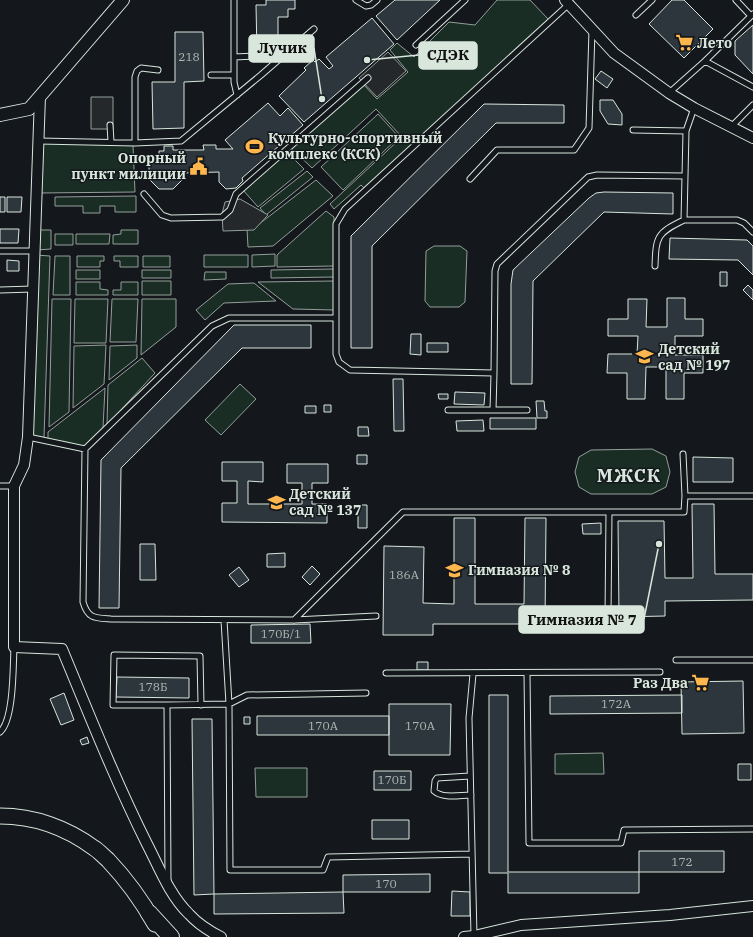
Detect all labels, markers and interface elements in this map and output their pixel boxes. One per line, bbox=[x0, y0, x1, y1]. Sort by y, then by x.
supermarket icon: Лето bbox=[674, 33, 694, 53]
place label: Лето bbox=[697, 34, 732, 52]
callout: Лучик bbox=[249, 35, 314, 62]
text: Лучик bbox=[257, 38, 307, 57]
callout: СДЭК bbox=[419, 42, 477, 69]
text: СДЭК bbox=[427, 45, 469, 64]
house number: 218 bbox=[178, 49, 200, 64]
place label: Культурно-спортивный комплекс (КСК) bbox=[268, 129, 443, 163]
sports icon: Культурно-спортивный комплекс (КСК) bbox=[245, 136, 265, 156]
place label: Опорный пункт милиции bbox=[71, 149, 186, 183]
public building icon: Опорный пункт милиции bbox=[189, 156, 209, 176]
place label: Детский сад № 197 bbox=[658, 340, 730, 374]
school or university icon: Детский сад № 197 bbox=[635, 347, 655, 367]
district label: МЖСК bbox=[597, 464, 661, 487]
place label: Детский сад № 137 bbox=[289, 485, 361, 519]
school or university icon: Детский сад № 137 bbox=[266, 492, 286, 512]
school or university icon: Гимназия № 8 bbox=[445, 560, 465, 580]
place label: Гимназия № 8 bbox=[468, 561, 570, 579]
house number: 186А bbox=[389, 567, 420, 582]
callout: Гимназия № 7 bbox=[519, 606, 644, 633]
text: Гимназия № 7 bbox=[527, 610, 637, 629]
house number: 170Б/1 bbox=[261, 626, 301, 641]
supermarket icon: Раз Два bbox=[691, 673, 711, 693]
place label: Раз Два bbox=[633, 674, 688, 692]
house number: 178Б bbox=[138, 679, 168, 694]
house number: 172А bbox=[601, 696, 632, 711]
house number: 170А bbox=[308, 718, 339, 733]
house number: 170А bbox=[405, 718, 436, 733]
house number: 170Б bbox=[377, 772, 407, 787]
house number: 172 bbox=[671, 854, 693, 869]
house number: 170 bbox=[375, 876, 397, 891]

